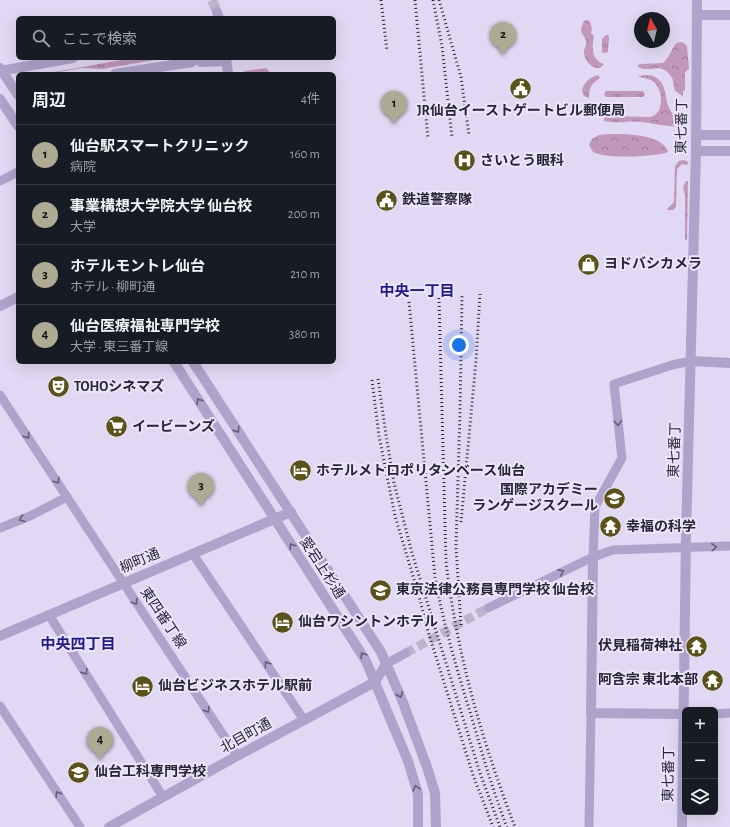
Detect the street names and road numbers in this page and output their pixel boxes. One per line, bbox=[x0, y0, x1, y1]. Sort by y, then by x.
street label: 東七番丁 bbox=[674, 98, 689, 154]
street label: 東七番丁 bbox=[666, 422, 683, 478]
street label: 愛宕上杉通 bbox=[297, 534, 348, 601]
street label: 柳町通 bbox=[117, 545, 162, 576]
street label: 東四番丁線 bbox=[138, 585, 189, 651]
street label: 北目町通 bbox=[217, 715, 274, 756]
street label: 東七番丁 bbox=[661, 746, 676, 802]

